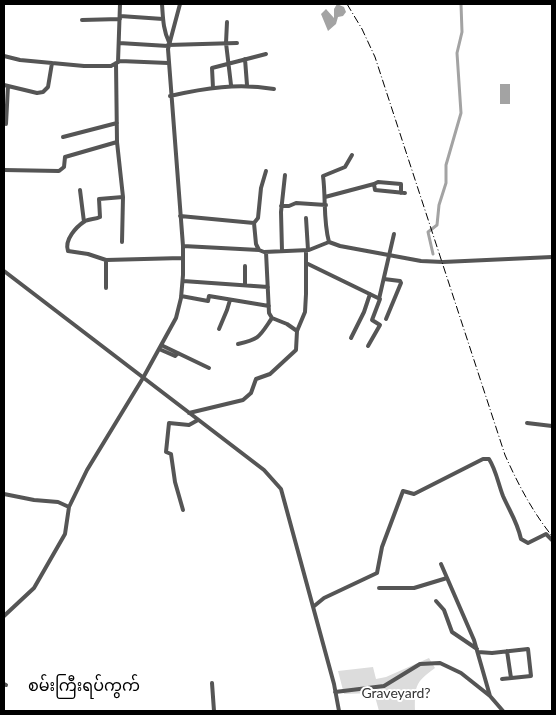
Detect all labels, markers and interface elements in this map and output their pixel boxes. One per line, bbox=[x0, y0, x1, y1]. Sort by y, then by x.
district label: စမ်းကြီးရပ်ကွက် bbox=[28, 676, 140, 696]
park label: Graveyard? bbox=[361, 685, 431, 701]

